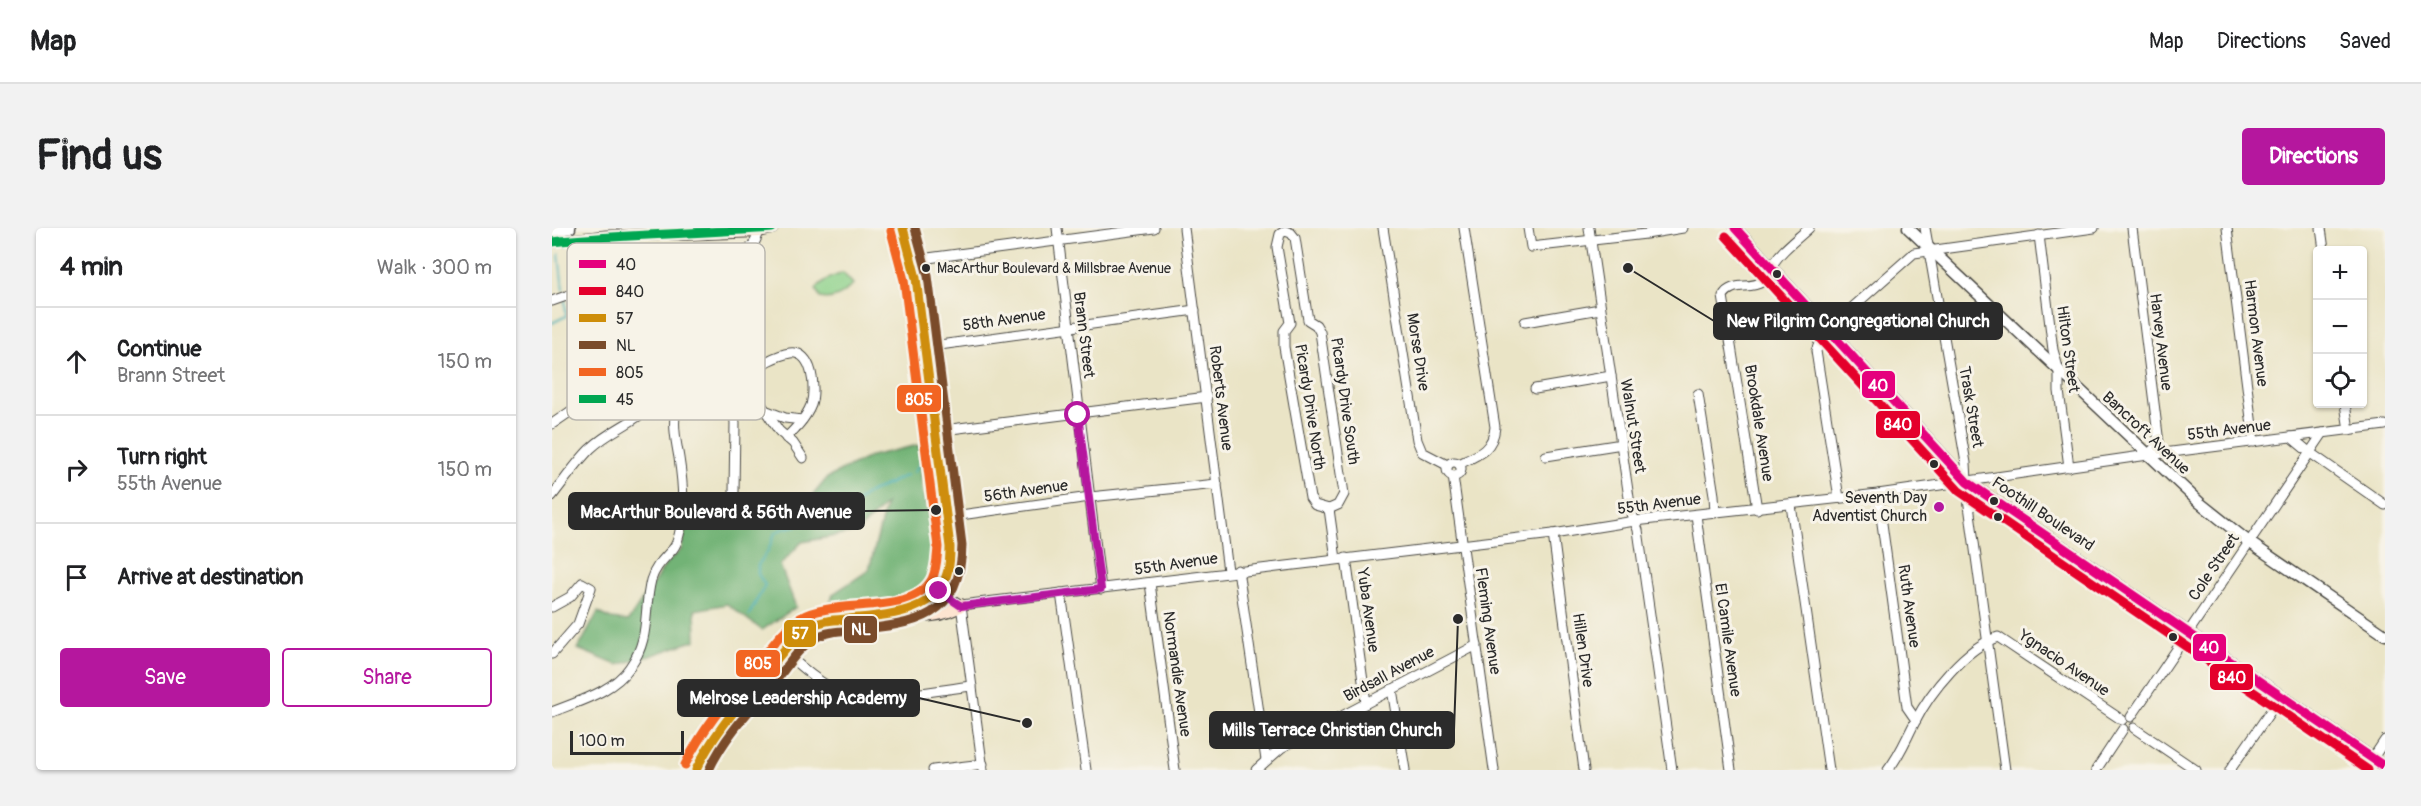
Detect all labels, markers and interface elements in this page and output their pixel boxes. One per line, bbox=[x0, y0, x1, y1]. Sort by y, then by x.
text: Map bbox=[30, 24, 76, 59]
text: Map bbox=[2149, 28, 2184, 55]
text: Directions bbox=[2217, 28, 2306, 55]
text: Saved bbox=[2339, 28, 2391, 55]
button: Directions bbox=[2242, 128, 2385, 185]
text: Find us bbox=[36, 130, 162, 182]
legend bbox=[567, 243, 765, 420]
map controls bbox=[2313, 246, 2367, 408]
button: + bbox=[2313, 246, 2367, 300]
text: 4 min bbox=[60, 251, 123, 283]
text: Walk · 300 m bbox=[377, 255, 492, 280]
text: 40 bbox=[616, 255, 636, 275]
place label: MacArthur Boulevard & Millsbrae Avenue bbox=[937, 260, 1171, 277]
marker: MacArthur Boulevard & Millsbrae Avenue bbox=[920, 262, 932, 274]
unlabelled marker bbox=[1771, 268, 1783, 280]
street label: Harmon Avenue bbox=[2240, 278, 2272, 388]
text: 840 bbox=[616, 282, 644, 302]
street label: Brann Street bbox=[1069, 291, 1099, 380]
street label: Harvey Avenue bbox=[2145, 292, 2177, 392]
button: − bbox=[2313, 300, 2367, 354]
callout: New Pilgrim Congregational Church bbox=[1714, 303, 2002, 339]
street label: 58th Avenue bbox=[961, 304, 1047, 336]
street label: Hilton Street bbox=[2052, 304, 2084, 394]
text: 57 bbox=[616, 309, 634, 329]
text: New Pilgrim Congregational Church bbox=[1726, 310, 1990, 333]
street label: Morse Drive bbox=[1402, 312, 1434, 392]
text: Continue bbox=[117, 335, 201, 363]
text: NL bbox=[616, 336, 636, 356]
street label: Picardy Drive South bbox=[1326, 336, 1364, 466]
street label: Picardy Drive North bbox=[1290, 342, 1330, 472]
street label: Roberts Avenue bbox=[1205, 344, 1237, 452]
icon: ahead bbox=[60, 345, 93, 378]
text: 150 m bbox=[438, 349, 492, 374]
button: locate bbox=[2313, 354, 2367, 408]
text: Brann Street bbox=[117, 363, 225, 388]
text: 805 bbox=[616, 363, 644, 383]
street label: Brookdale Avenue bbox=[1740, 363, 1778, 483]
street label: Trask Street bbox=[1954, 365, 1988, 450]
line badge: 40 bbox=[1861, 370, 1896, 399]
text: 40 bbox=[1868, 376, 1888, 396]
street label: Walnut Street bbox=[1616, 377, 1650, 475]
line badge: 805 bbox=[896, 384, 942, 413]
street label: Bancroft Avenue bbox=[2098, 387, 2194, 479]
text: 45 bbox=[616, 390, 634, 410]
text: 805 bbox=[905, 390, 933, 410]
route start bbox=[1064, 401, 1090, 427]
line badge: 840 bbox=[1875, 410, 1921, 439]
text: 840 bbox=[1884, 415, 1912, 435]
street label: 55th Avenue bbox=[2186, 415, 2272, 445]
text: Turn right bbox=[117, 443, 207, 471]
icon: right bbox=[60, 453, 93, 486]
text: 150 m bbox=[438, 457, 492, 482]
unlabelled marker bbox=[1928, 458, 1940, 470]
text: 55th Avenue bbox=[117, 471, 222, 496]
street label: Foothill Boulevard bbox=[1988, 472, 2098, 556]
street label: 56th Avenue bbox=[983, 475, 1069, 507]
place label: Seventh Day Adventist Church bbox=[1812, 488, 1927, 526]
street label: 55th Avenue bbox=[1616, 489, 1702, 519]
callout: MacArthur Boulevard & 56th Avenue bbox=[569, 493, 864, 529]
unlabelled marker bbox=[1988, 495, 2000, 507]
marker: Seventh Day Adventist Church bbox=[1932, 500, 1946, 514]
text: MacArthur Boulevard & 56th Avenue bbox=[580, 501, 853, 524]
unlabelled marker bbox=[1992, 511, 2004, 523]
street label: Cole Street bbox=[2184, 529, 2244, 605]
street label: 55th Avenue bbox=[1133, 548, 1219, 580]
icon: arrive bbox=[60, 561, 93, 594]
text: Arrive at destination bbox=[117, 563, 303, 591]
street label: Ruth Avenue bbox=[1893, 563, 1925, 649]
unlabelled marker bbox=[953, 565, 965, 577]
street label: Yuba Avenue bbox=[1352, 566, 1384, 653]
street label: Fleming Avenue bbox=[1471, 566, 1505, 676]
route end bbox=[925, 577, 951, 603]
street label: El Camile Avenue bbox=[1710, 582, 1746, 698]
street label: Normandie Avenue bbox=[1158, 610, 1196, 738]
street label: Hillen Drive bbox=[1568, 612, 1598, 689]
line badge: NL bbox=[843, 615, 878, 644]
line badge: 57 bbox=[783, 619, 817, 648]
text: NL bbox=[851, 620, 871, 640]
text: 57 bbox=[791, 624, 809, 644]
street label: Ygnacio Avenue bbox=[2014, 625, 2113, 701]
unlabelled marker bbox=[2167, 631, 2179, 643]
line badge: 40 bbox=[2192, 633, 2227, 662]
text: 40 bbox=[2199, 638, 2219, 658]
street label: Birdsall Avenue bbox=[1340, 642, 1438, 706]
button: Save bbox=[60, 648, 270, 707]
button: Share bbox=[282, 648, 492, 707]
line badge: 805 bbox=[735, 649, 781, 678]
text: 805 bbox=[744, 654, 772, 674]
line badge: 840 bbox=[2209, 663, 2254, 691]
text: 840 bbox=[2218, 668, 2246, 688]
callout: Melrose Leadership Academy bbox=[678, 680, 919, 716]
text: Melrose Leadership Academy bbox=[689, 687, 907, 710]
callout: Mills Terrace Christian Church bbox=[1210, 712, 1454, 748]
text: Mills Terrace Christian Church bbox=[1222, 719, 1442, 742]
scale bar bbox=[570, 728, 684, 756]
text: 100 m bbox=[579, 731, 625, 751]

